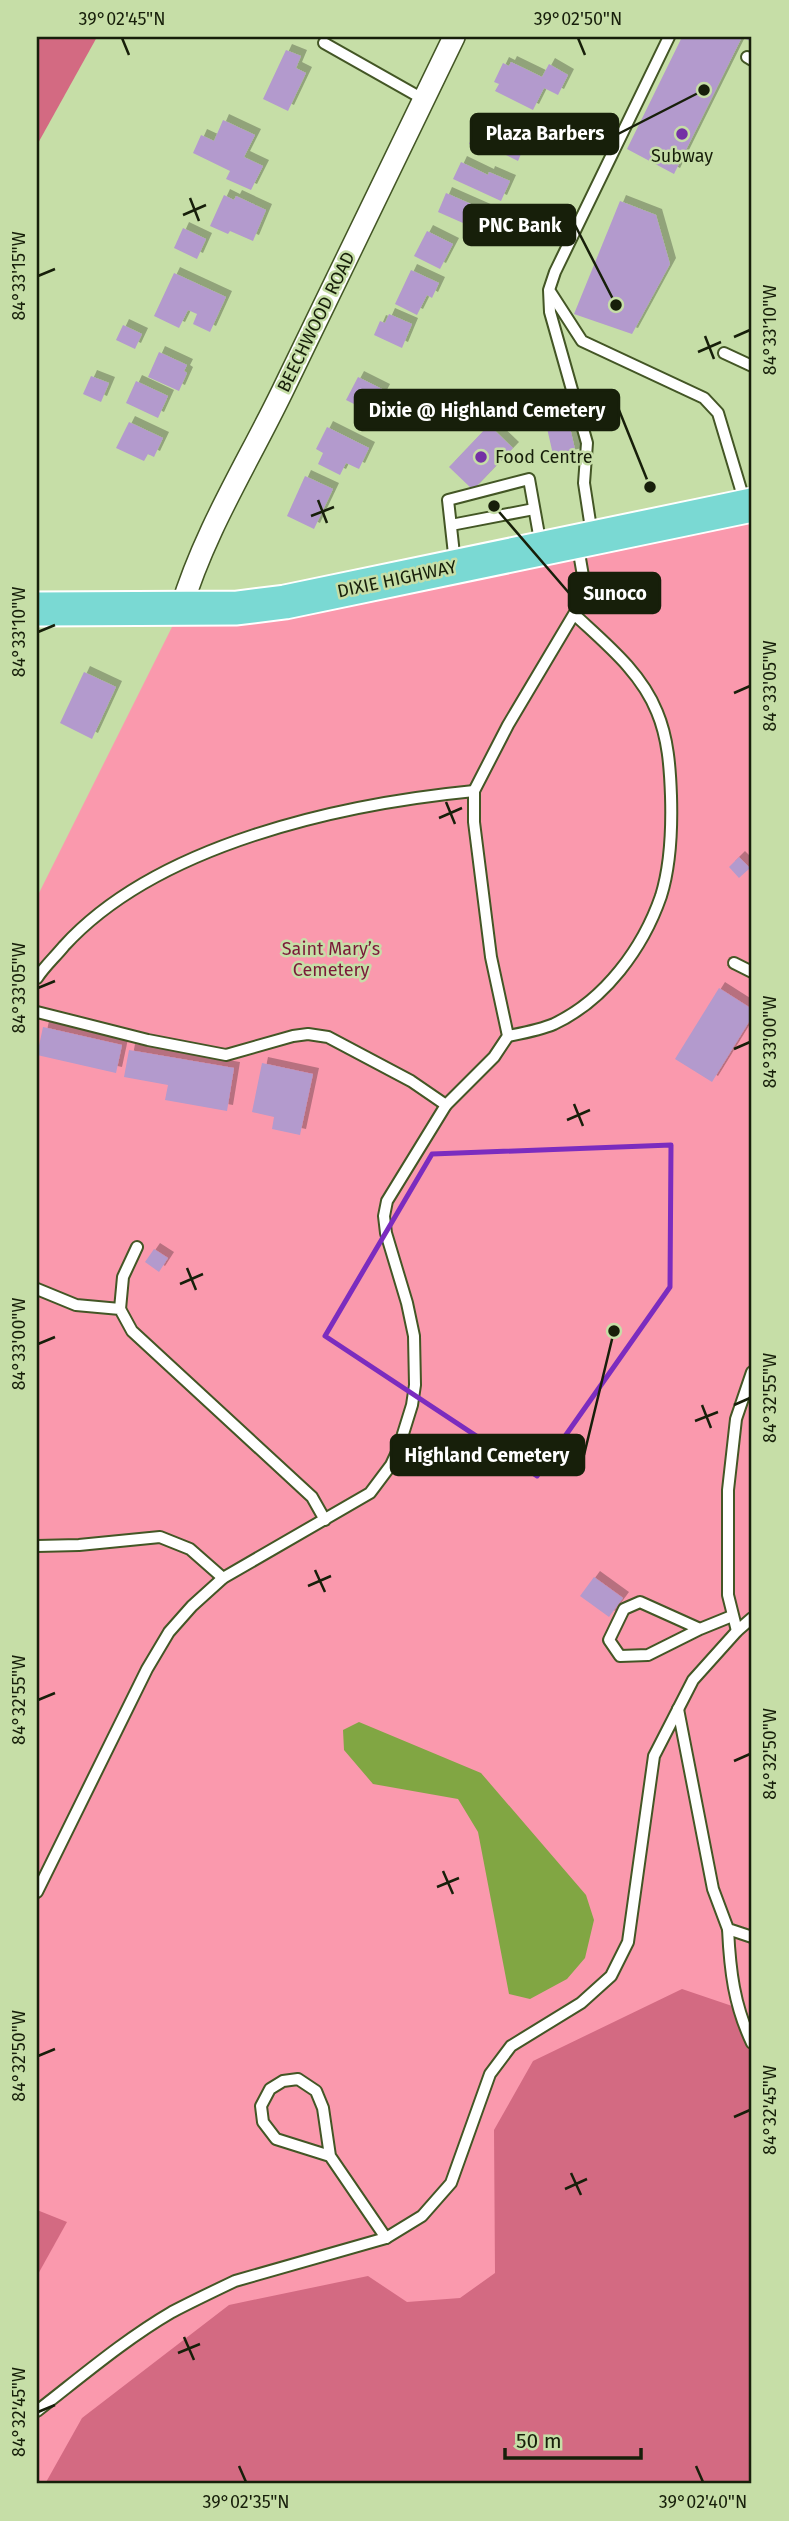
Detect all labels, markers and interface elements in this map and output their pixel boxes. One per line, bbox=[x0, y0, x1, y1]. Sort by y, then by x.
text: 39°02'45"N bbox=[79, 8, 165, 30]
text: 39°02'50"N bbox=[534, 8, 622, 30]
callout: Plaza Barbers bbox=[471, 114, 618, 154]
text: Plaza Barbers bbox=[486, 122, 604, 145]
marker: Subway bbox=[674, 126, 690, 142]
place label: Subway bbox=[651, 145, 713, 167]
callout: PNC Bank bbox=[464, 205, 575, 245]
text: PNC Bank bbox=[478, 214, 562, 237]
text: 84°33'15"W bbox=[8, 231, 30, 321]
street label: BEECHWOOD ROAD bbox=[272, 248, 360, 396]
text: 84°33'10"W bbox=[759, 285, 781, 375]
callout: Dixie @ Highland Cemetery bbox=[355, 390, 619, 430]
text: Dixie @ Highland Cemetery bbox=[369, 399, 605, 422]
place label: Food Centre bbox=[495, 446, 593, 468]
marker: Food Centre bbox=[473, 449, 489, 465]
street label: DIXIE HIGHWAY bbox=[335, 556, 459, 602]
callout: Sunoco bbox=[569, 573, 660, 613]
text: Sunoco bbox=[583, 582, 647, 605]
text: 84°33'10"W bbox=[8, 587, 30, 677]
text: 84°33'05"W bbox=[759, 640, 781, 732]
park label: Saint Mary’s Cemetery bbox=[282, 938, 380, 981]
text: 84°33'05"W bbox=[8, 942, 30, 1034]
text: 84°33'00"W bbox=[759, 996, 781, 1088]
text: 84°33'00"W bbox=[8, 1298, 30, 1390]
text: 84°32'55"W bbox=[759, 1353, 781, 1443]
callout: Highland Cemetery bbox=[391, 1435, 584, 1475]
text: Highland Cemetery bbox=[405, 1444, 570, 1467]
text: 84°32'55"W bbox=[8, 1655, 30, 1745]
text: 84°32'50"W bbox=[759, 1708, 781, 1800]
text: 84°32'50"W bbox=[8, 2010, 30, 2102]
text: 84°32'45"W bbox=[759, 2065, 781, 2155]
text: 84°32'45"W bbox=[8, 2367, 30, 2457]
scale bar bbox=[505, 2416, 642, 2460]
text: 50 m bbox=[516, 2428, 562, 2454]
text: 39°02'35"N bbox=[202, 2491, 290, 2513]
text: 39°02'40"N bbox=[659, 2491, 747, 2513]

